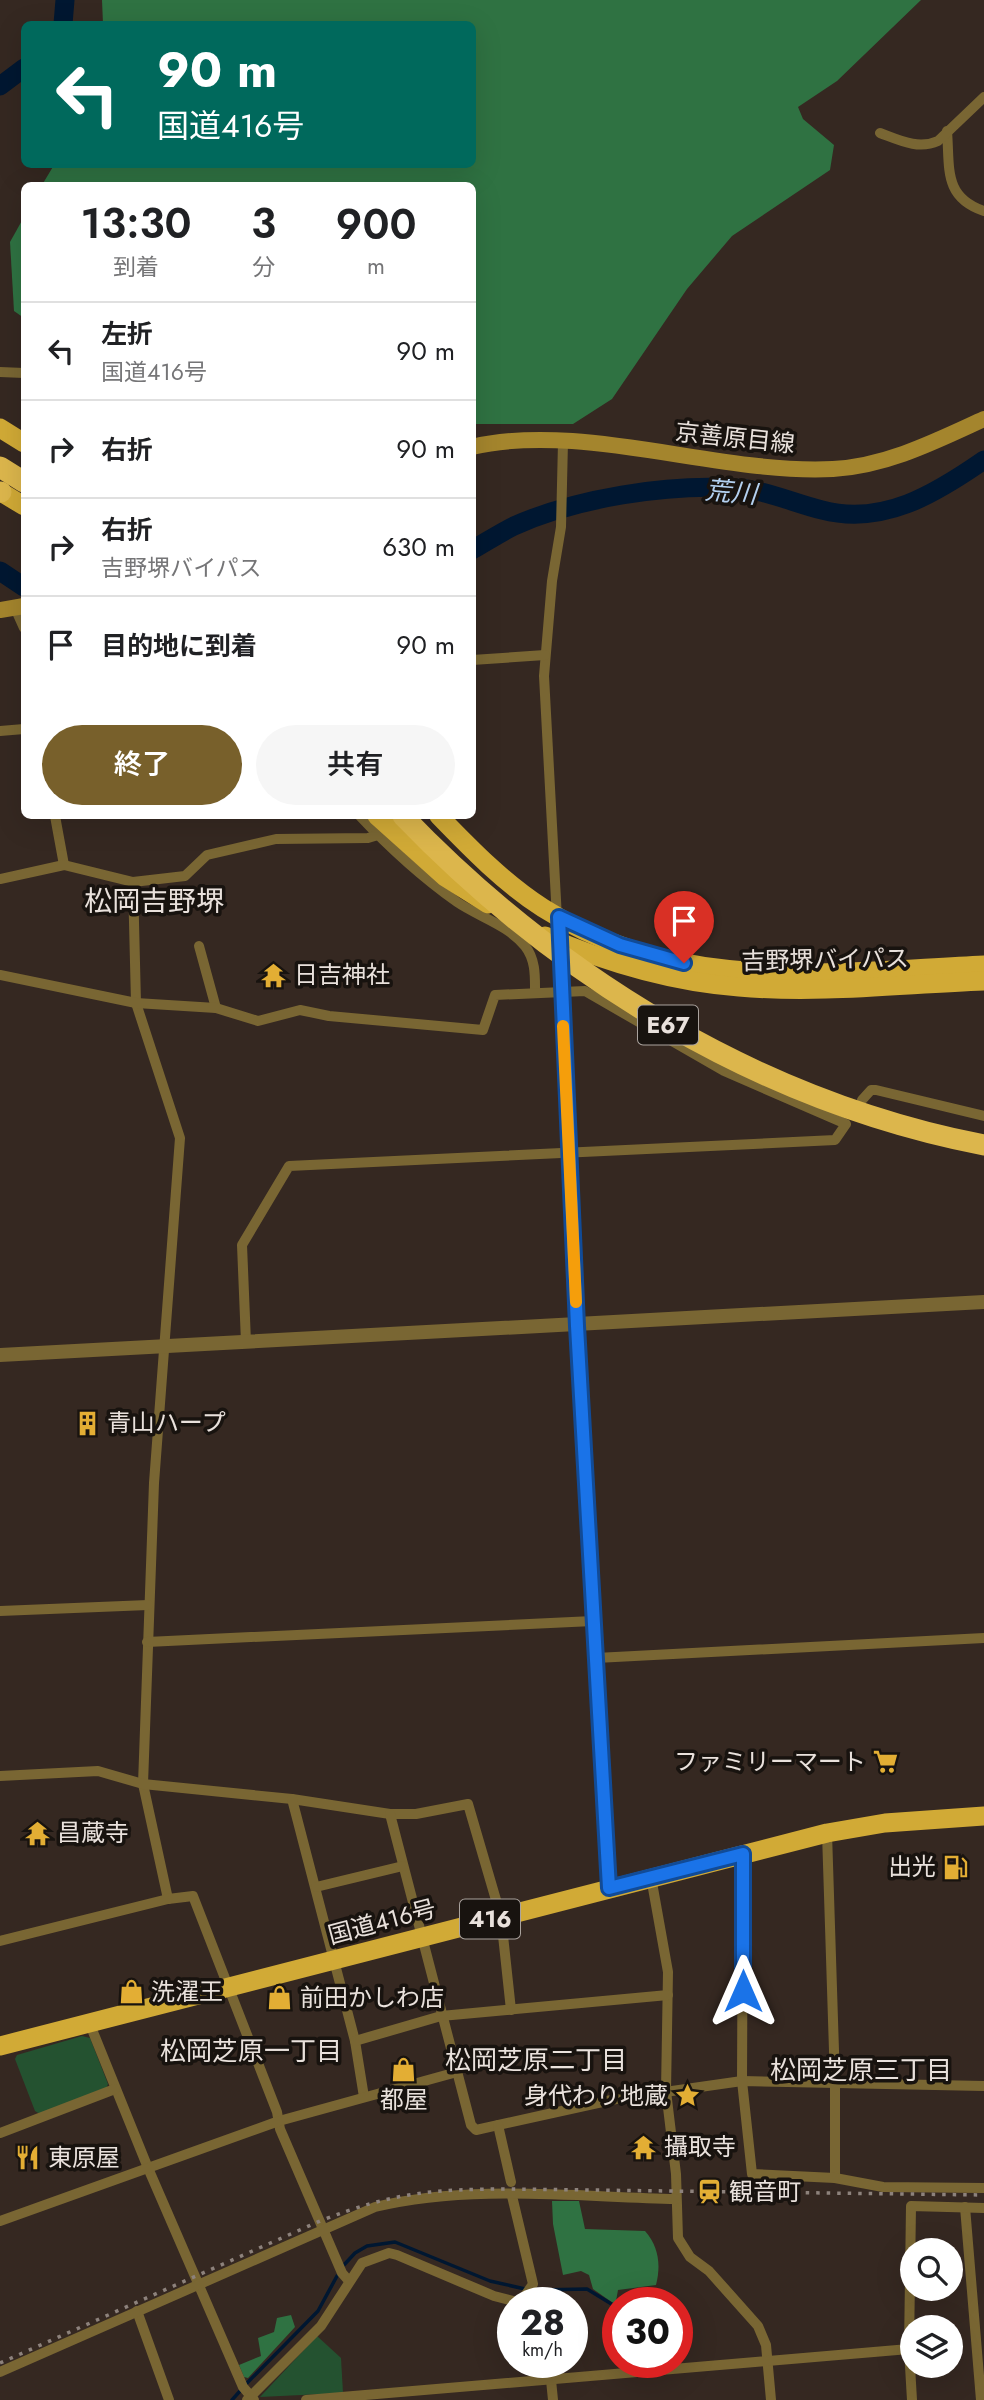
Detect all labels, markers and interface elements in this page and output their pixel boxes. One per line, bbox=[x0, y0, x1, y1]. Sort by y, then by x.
text: 90 m bbox=[157, 35, 277, 105]
icon: left bbox=[42, 49, 133, 140]
text: 国道416号 bbox=[157, 103, 305, 149]
text: 13:30 bbox=[81, 193, 192, 254]
text: 3 bbox=[251, 193, 276, 254]
text: 900 bbox=[336, 194, 417, 255]
text: m bbox=[367, 249, 385, 283]
text: 到着 bbox=[113, 250, 159, 284]
text: 分 bbox=[252, 250, 275, 284]
text: 左折 bbox=[101, 315, 153, 353]
icon: left bbox=[42, 332, 80, 370]
text: 90 m bbox=[396, 332, 455, 370]
text: 国道416号 bbox=[101, 355, 207, 389]
street label: 京善原目線 bbox=[674, 414, 797, 461]
icon: right bbox=[42, 430, 80, 468]
text: 90 m bbox=[396, 430, 455, 468]
text: 右折 bbox=[101, 431, 153, 469]
water label: 荒川 bbox=[703, 471, 762, 513]
text: 右折 bbox=[101, 511, 153, 549]
icon: right bbox=[42, 528, 80, 566]
text: 630 m bbox=[382, 528, 455, 566]
text: 吉野堺バイパス bbox=[101, 551, 262, 585]
icon: arrive bbox=[42, 626, 80, 664]
text: 90 m bbox=[396, 626, 455, 664]
text: 目的地に到着 bbox=[101, 627, 257, 665]
button: 終了 bbox=[42, 725, 242, 805]
button: 共有 bbox=[256, 725, 455, 805]
district label: 松岡吉野堺 bbox=[84, 881, 224, 922]
pin bbox=[654, 891, 714, 963]
icon: arrive bbox=[665, 902, 703, 940]
street label: 吉野堺バイパス bbox=[741, 941, 909, 978]
place label: 日吉神社 bbox=[294, 957, 390, 992]
temple icon: 日吉神社 bbox=[260, 961, 288, 989]
road number: E67 bbox=[638, 1006, 698, 1044]
place label: 青山ハープ bbox=[107, 1405, 226, 1440]
building icon: 青山ハープ bbox=[73, 1409, 101, 1437]
place label: ファミリーマート bbox=[674, 1744, 866, 1779]
supermarket icon: ファミリーマート bbox=[872, 1748, 900, 1776]
place label: 昌蔵寺 bbox=[57, 1815, 129, 1850]
temple icon: 昌蔵寺 bbox=[23, 1819, 51, 1847]
place label: 出光 bbox=[888, 1849, 936, 1884]
fuel station icon: 出光 bbox=[942, 1853, 970, 1881]
street label: 国道416号 bbox=[324, 1890, 440, 1953]
road number: 416 bbox=[460, 1900, 520, 1938]
position arrow bbox=[706, 1954, 780, 2028]
place label: 洗濯王 bbox=[151, 1974, 223, 2009]
shop icon: 洗濯王 bbox=[117, 1978, 145, 2006]
place label: 前田かしわ店 bbox=[300, 1980, 444, 2015]
shop icon: 前田かしわ店 bbox=[266, 1984, 294, 2012]
district label: 松岡芝原一丁目 bbox=[160, 2032, 342, 2070]
district label: 松岡芝原二丁目 bbox=[445, 2041, 627, 2079]
district label: 松岡芝原三丁目 bbox=[770, 2051, 952, 2089]
shop icon: 都屋 bbox=[390, 2055, 418, 2083]
place label: 身代わり地蔵 bbox=[524, 2078, 668, 2113]
place label: 都屋 bbox=[380, 2082, 428, 2117]
place icon: 身代わり地蔵 bbox=[674, 2082, 702, 2110]
place label: 攝取寺 bbox=[664, 2129, 736, 2164]
temple icon: 攝取寺 bbox=[630, 2133, 658, 2161]
place label: 東原屋 bbox=[48, 2140, 120, 2175]
restaurant icon: 東原屋 bbox=[14, 2144, 42, 2172]
place label: 観音町 bbox=[729, 2174, 801, 2209]
station icon: 観音町 bbox=[695, 2178, 723, 2206]
map controls bbox=[900, 2238, 963, 2378]
button: search bbox=[900, 2238, 963, 2301]
speed limit sign: 30 bbox=[602, 2287, 693, 2378]
text: 28 bbox=[520, 2298, 565, 2348]
button: layers bbox=[900, 2315, 963, 2378]
text: km/h bbox=[522, 2337, 563, 2363]

